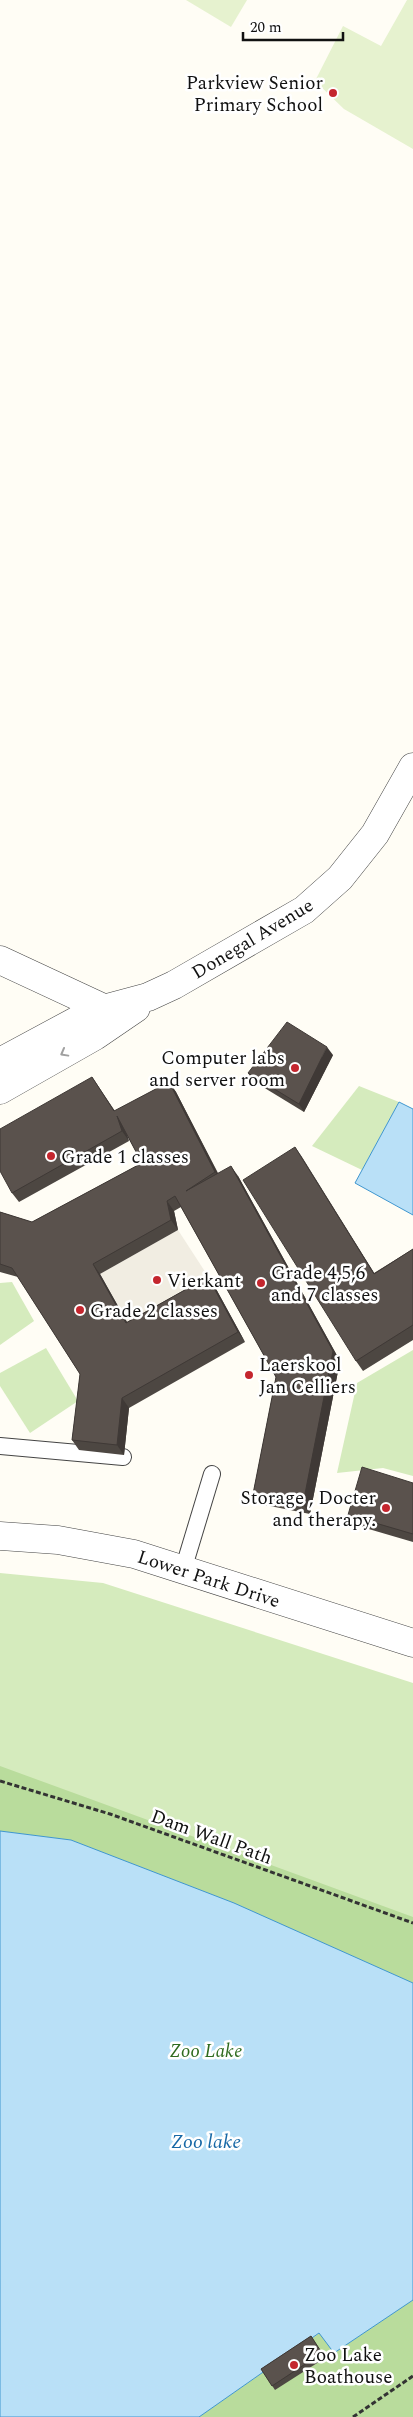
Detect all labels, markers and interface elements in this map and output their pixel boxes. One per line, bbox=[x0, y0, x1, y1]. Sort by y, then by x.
scale bar bbox=[243, 10, 343, 42]
text: 20 m bbox=[250, 16, 282, 39]
place label: Parkview Senior Primary School bbox=[186, 69, 323, 120]
marker: Parkview Senior Primary School bbox=[327, 87, 339, 99]
street label: Donegal Avenue bbox=[186, 891, 319, 987]
place label: Computer labs and server room bbox=[149, 1044, 285, 1095]
one-way arrow bbox=[61, 1047, 70, 1057]
marker: Computer labs and server room bbox=[289, 1062, 301, 1074]
place label: Grade 1 classes bbox=[61, 1143, 189, 1172]
marker: Grade 1 classes bbox=[45, 1150, 57, 1162]
place label: Grade 4,5,6 and 7 classes bbox=[271, 1259, 379, 1310]
place label: Vierkant bbox=[167, 1267, 241, 1296]
marker: Vierkant bbox=[151, 1274, 163, 1286]
marker: Grade 4,5,6 and 7 classes bbox=[255, 1277, 267, 1289]
place label: Grade 2 classes bbox=[90, 1297, 218, 1326]
marker: Grade 2 classes bbox=[74, 1304, 86, 1316]
place label: Laerskool Jan Celliers bbox=[259, 1351, 356, 1402]
marker: Laerskool Jan Celliers bbox=[243, 1369, 255, 1381]
place label: Storage , Docter and therapy. bbox=[241, 1484, 376, 1535]
marker: Storage , Docter and therapy. bbox=[380, 1502, 392, 1514]
street label: Lower Park Drive bbox=[133, 1543, 284, 1616]
street label: Dam Wall Path bbox=[147, 1802, 276, 1873]
park label: Zoo Lake bbox=[170, 2037, 242, 2066]
water label: Zoo lake bbox=[171, 2127, 241, 2157]
place label: Zoo Lake Boathouse bbox=[304, 2341, 392, 2392]
marker: Zoo Lake Boathouse bbox=[288, 2359, 300, 2371]

